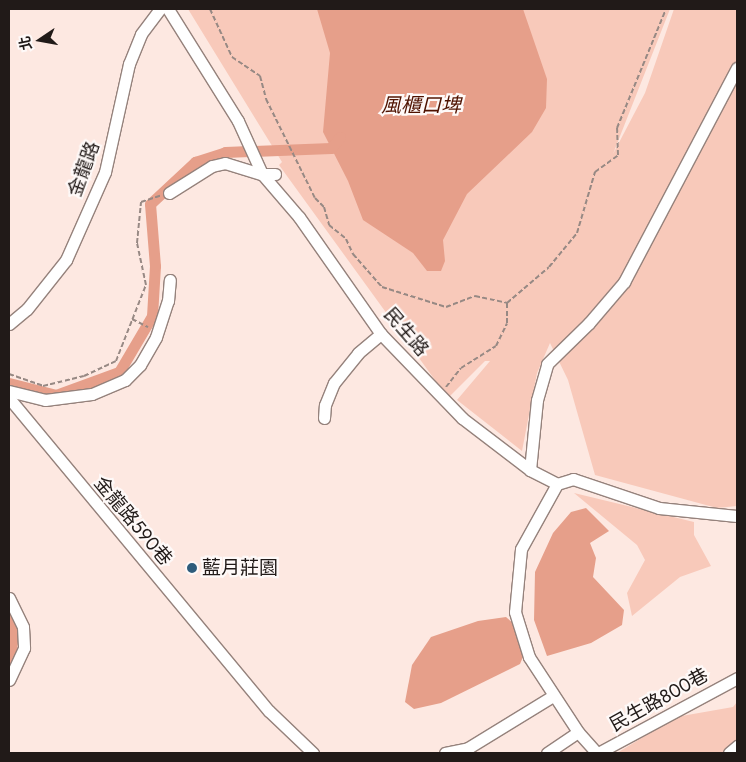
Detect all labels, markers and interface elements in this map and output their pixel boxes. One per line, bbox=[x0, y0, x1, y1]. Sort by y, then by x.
north arrow bbox=[15, 15, 65, 65]
text: 北 bbox=[14, 34, 37, 52]
water label: 風櫃口埤 bbox=[381, 93, 461, 117]
street label: 金龍路 bbox=[64, 138, 104, 200]
street label: 民生路 bbox=[379, 303, 433, 361]
street label: 金龍路590巷 bbox=[89, 472, 177, 570]
place label: 藍月莊園 bbox=[202, 557, 278, 579]
marker: 藍月莊園 bbox=[186, 562, 198, 574]
street label: 民生路800巷 bbox=[606, 664, 712, 736]

